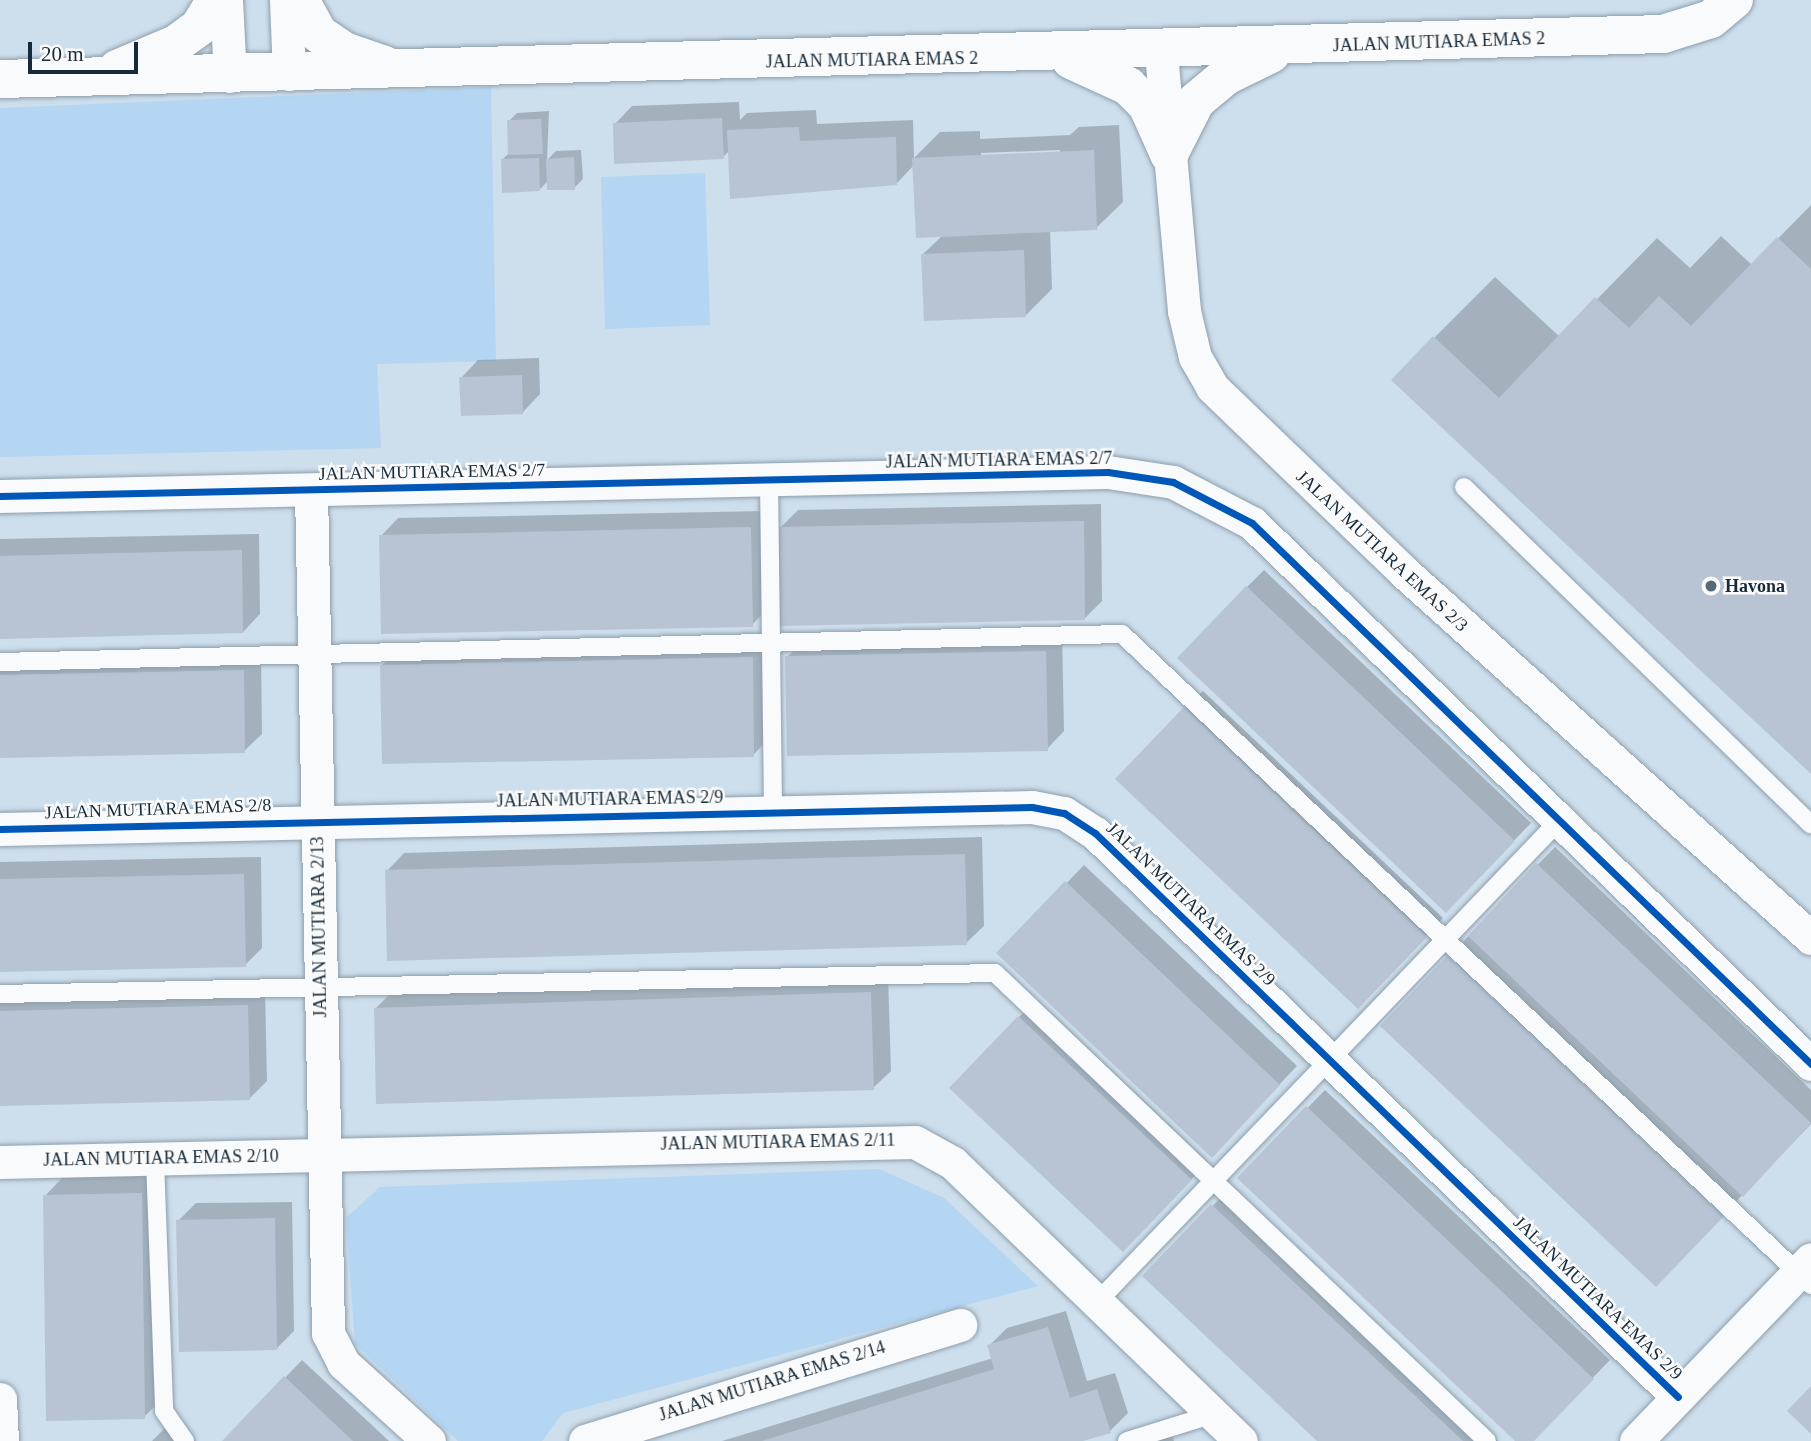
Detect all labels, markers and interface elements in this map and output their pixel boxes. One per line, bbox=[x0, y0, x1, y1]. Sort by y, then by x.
street label: JALAN MUTIARA EMAS 2 bbox=[1332, 27, 1546, 57]
scale bar bbox=[32, 28, 142, 72]
text: 20 m bbox=[41, 42, 84, 66]
street label: JALAN MUTIARA EMAS 2 bbox=[765, 47, 979, 73]
street label: JALAN MUTIARA EMAS 2/7 bbox=[885, 447, 1113, 473]
street label: JALAN MUTIARA EMAS 2/7 bbox=[318, 459, 546, 485]
street label: JALAN MUTIARA EMAS 2/3 bbox=[1291, 466, 1473, 636]
place label: Havona bbox=[1725, 575, 1785, 597]
marker: Havona bbox=[1703, 578, 1719, 594]
street label: JALAN MUTIARA EMAS 2/9 bbox=[496, 786, 724, 812]
street label: JALAN MUTIARA EMAS 2/8 bbox=[44, 794, 272, 824]
street label: JALAN MUTIARA EMAS 2/9 bbox=[1102, 817, 1280, 991]
street label: JALAN MUTIARA 2/13 bbox=[307, 836, 331, 1018]
street label: JALAN MUTIARA EMAS 2/11 bbox=[660, 1129, 896, 1155]
street label: JALAN MUTIARA EMAS 2/10 bbox=[43, 1145, 279, 1171]
street label: JALAN MUTIARA EMAS 2/9 bbox=[1509, 1211, 1687, 1385]
street label: JALAN MUTIARA EMAS 2/14 bbox=[656, 1336, 888, 1426]

